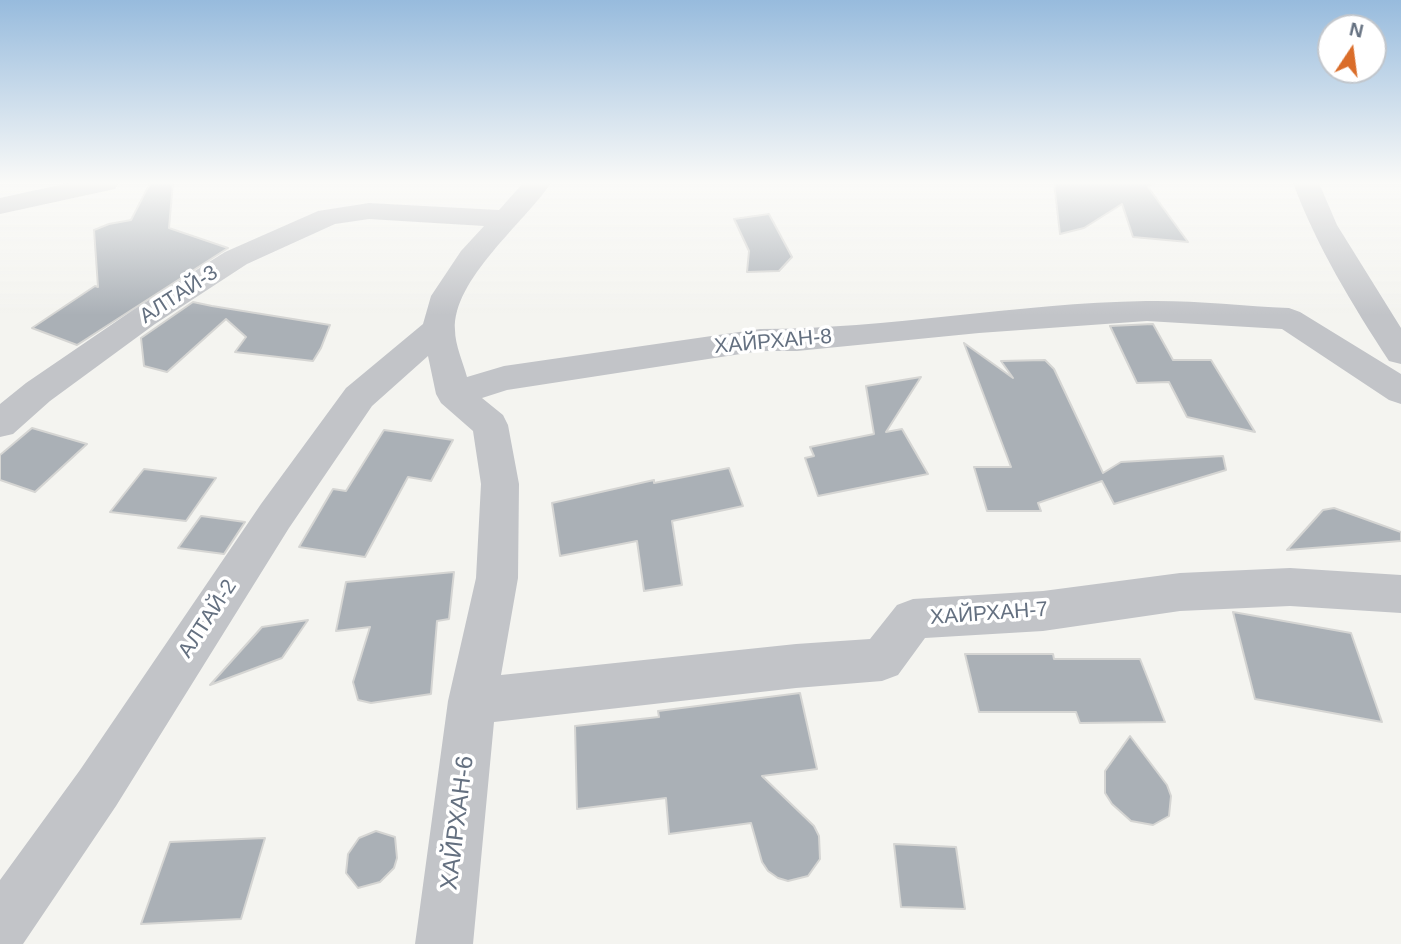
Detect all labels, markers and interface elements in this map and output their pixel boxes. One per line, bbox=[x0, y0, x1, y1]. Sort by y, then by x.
north arrow bbox=[1317, 14, 1387, 84]
text: N bbox=[1347, 18, 1365, 42]
street label: АЛТАЙ-3 bbox=[135, 260, 223, 330]
street label: ХАЙРХАН-8 bbox=[713, 324, 833, 360]
street label: АЛТАЙ-2 bbox=[173, 575, 243, 663]
street label: ХАЙРХАН-7 bbox=[929, 597, 1049, 631]
street label: ХАЙРХАН-6 bbox=[435, 754, 481, 892]

